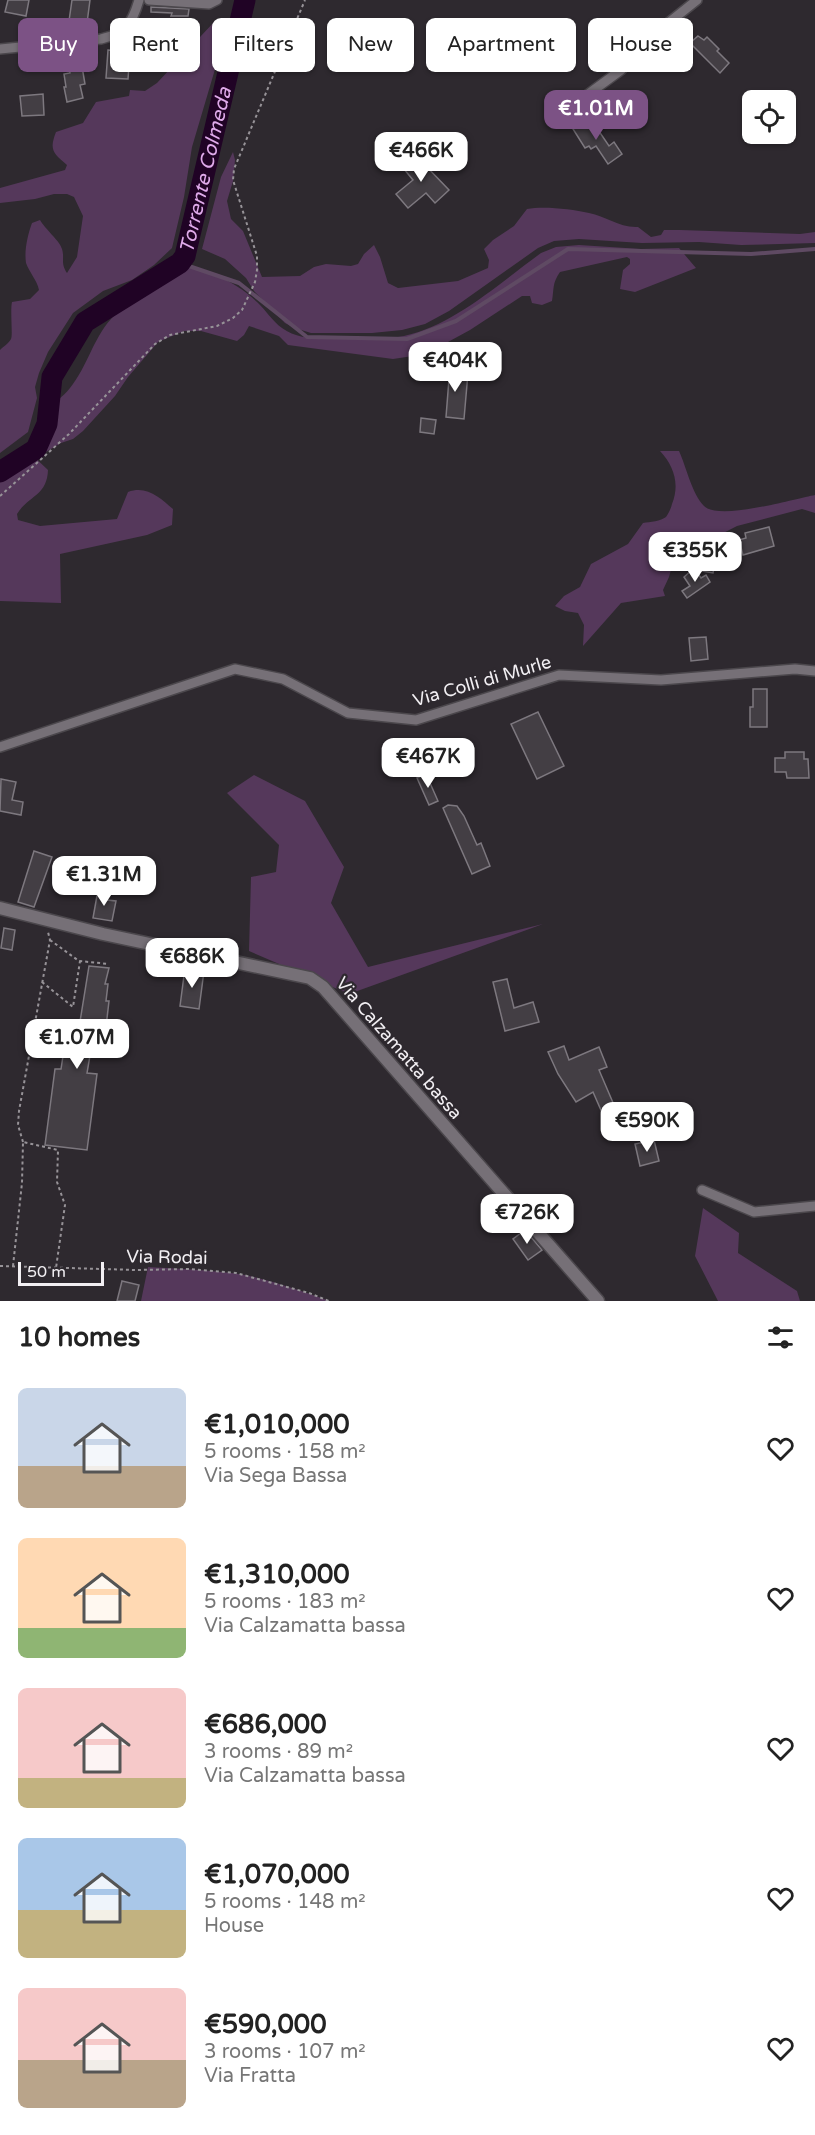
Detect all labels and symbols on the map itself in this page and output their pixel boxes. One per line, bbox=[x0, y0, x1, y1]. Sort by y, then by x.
water label: Torrente Colmeda bbox=[175, 84, 237, 256]
pin: €1.01M bbox=[547, 90, 645, 141]
pin: €466K bbox=[379, 132, 463, 183]
pin: €404K bbox=[413, 342, 497, 393]
pin: €355K bbox=[653, 532, 737, 583]
street label: Via Colli di Murle bbox=[410, 651, 554, 711]
pin: €467K bbox=[386, 738, 470, 789]
pin: €1.31M bbox=[55, 856, 153, 907]
pin: €686K bbox=[150, 938, 234, 989]
street label: Via Calzamatta bassa bbox=[331, 972, 467, 1124]
pin: €1.07M bbox=[28, 1019, 126, 1070]
pin: €590K bbox=[605, 1102, 689, 1153]
pin: €726K bbox=[485, 1194, 569, 1245]
street label: Via Rodai bbox=[126, 1245, 208, 1269]
scale bar bbox=[18, 1259, 104, 1286]

